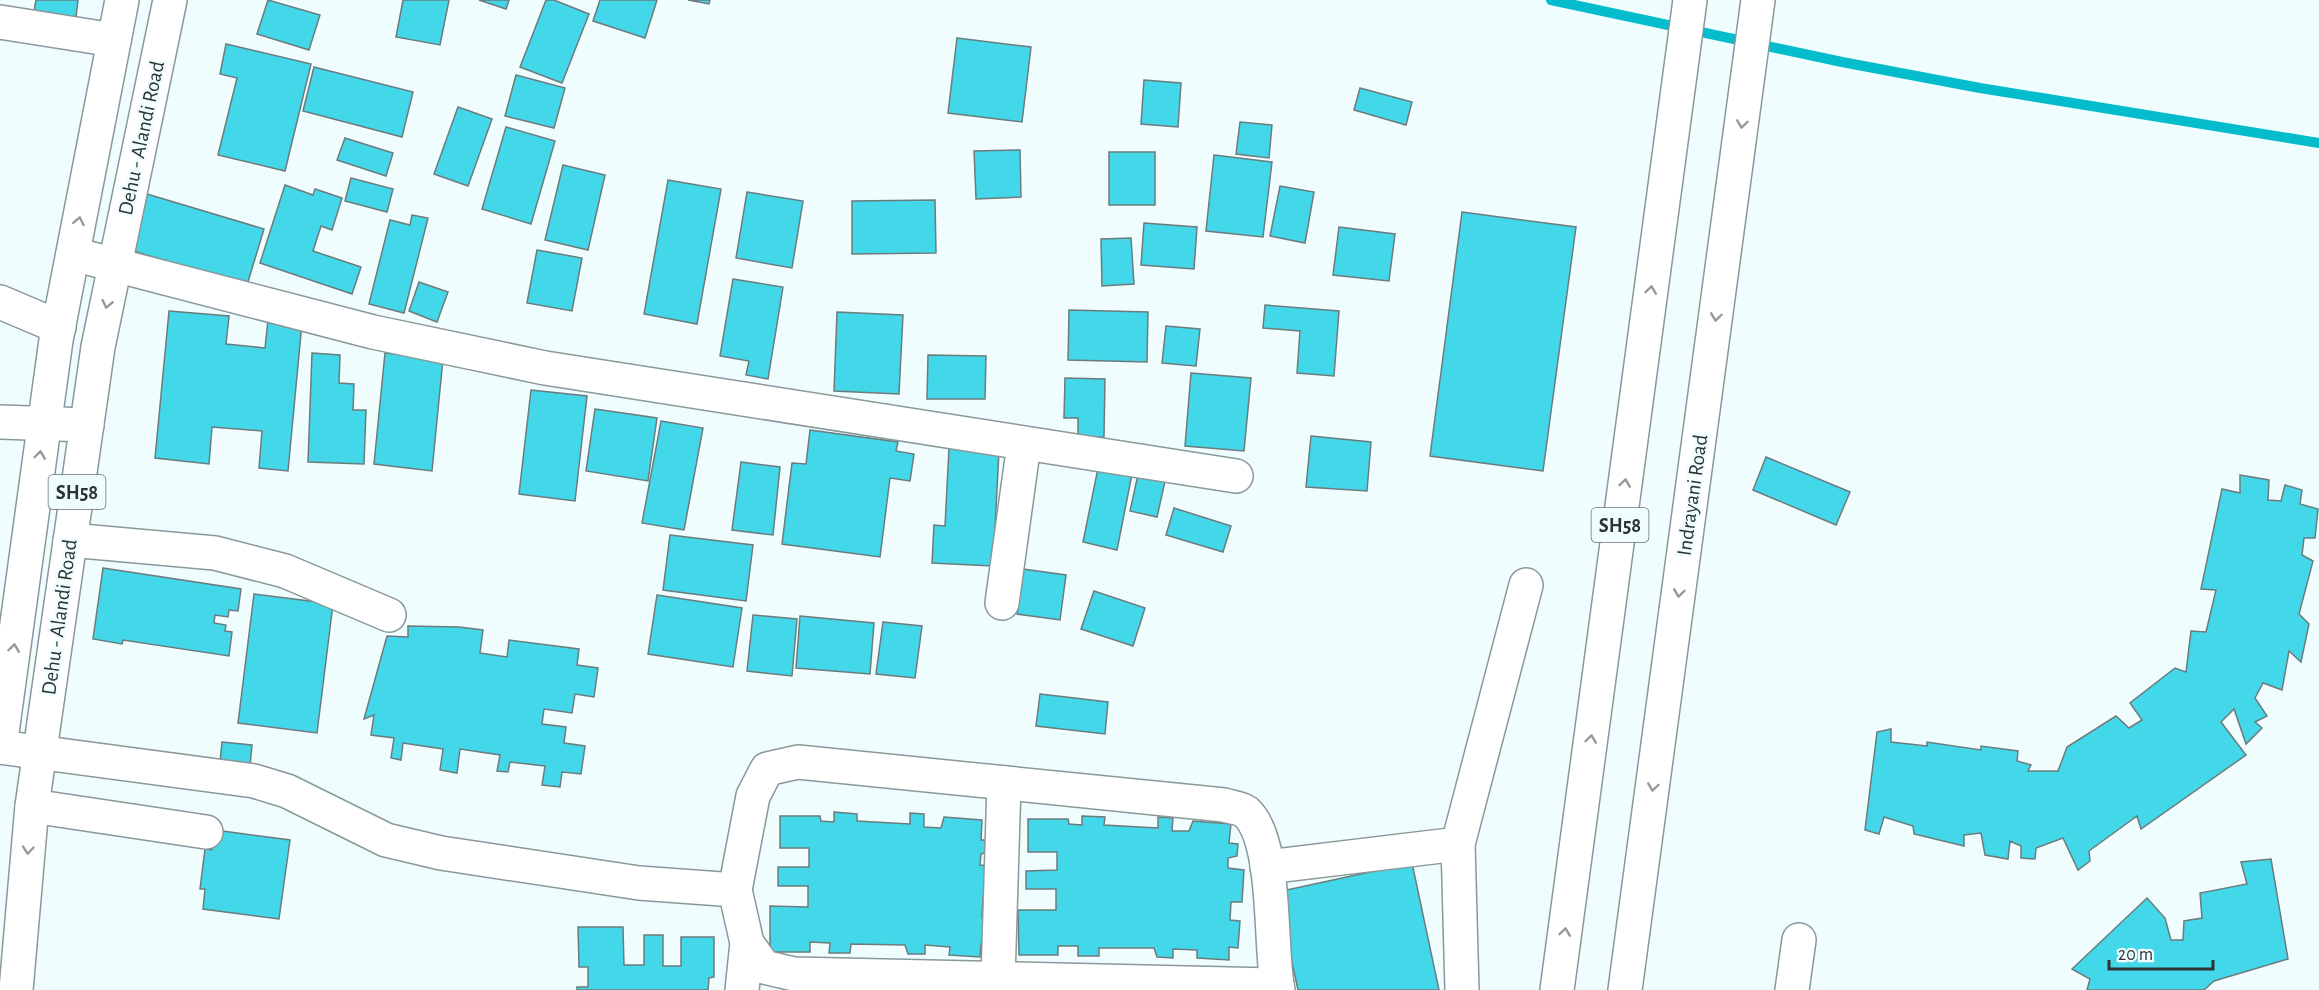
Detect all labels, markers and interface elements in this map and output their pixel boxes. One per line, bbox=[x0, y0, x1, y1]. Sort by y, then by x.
street label: Dehu - Alandi Road bbox=[115, 59, 168, 217]
one-way arrow bbox=[1736, 119, 1748, 128]
one-way arrow bbox=[72, 216, 85, 226]
one-way arrow bbox=[1645, 285, 1657, 294]
one-way arrow bbox=[101, 299, 114, 309]
one-way arrow bbox=[1710, 312, 1722, 322]
street label: Indrayani Road bbox=[1674, 433, 1711, 557]
one-way arrow bbox=[34, 450, 46, 459]
road number: SH58 bbox=[48, 475, 106, 509]
one-way arrow bbox=[1619, 478, 1631, 488]
road number: SH58 bbox=[1592, 508, 1648, 542]
street label: Dehu - Alandi Road bbox=[38, 538, 81, 696]
one-way arrow bbox=[1673, 589, 1685, 598]
one-way arrow bbox=[7, 643, 20, 652]
one-way arrow bbox=[1584, 734, 1597, 743]
one-way arrow bbox=[1647, 782, 1659, 791]
one-way arrow bbox=[22, 846, 35, 855]
one-way arrow bbox=[1558, 927, 1571, 937]
scale bar bbox=[2109, 933, 2212, 971]
text: 20 m bbox=[2118, 946, 2153, 964]

